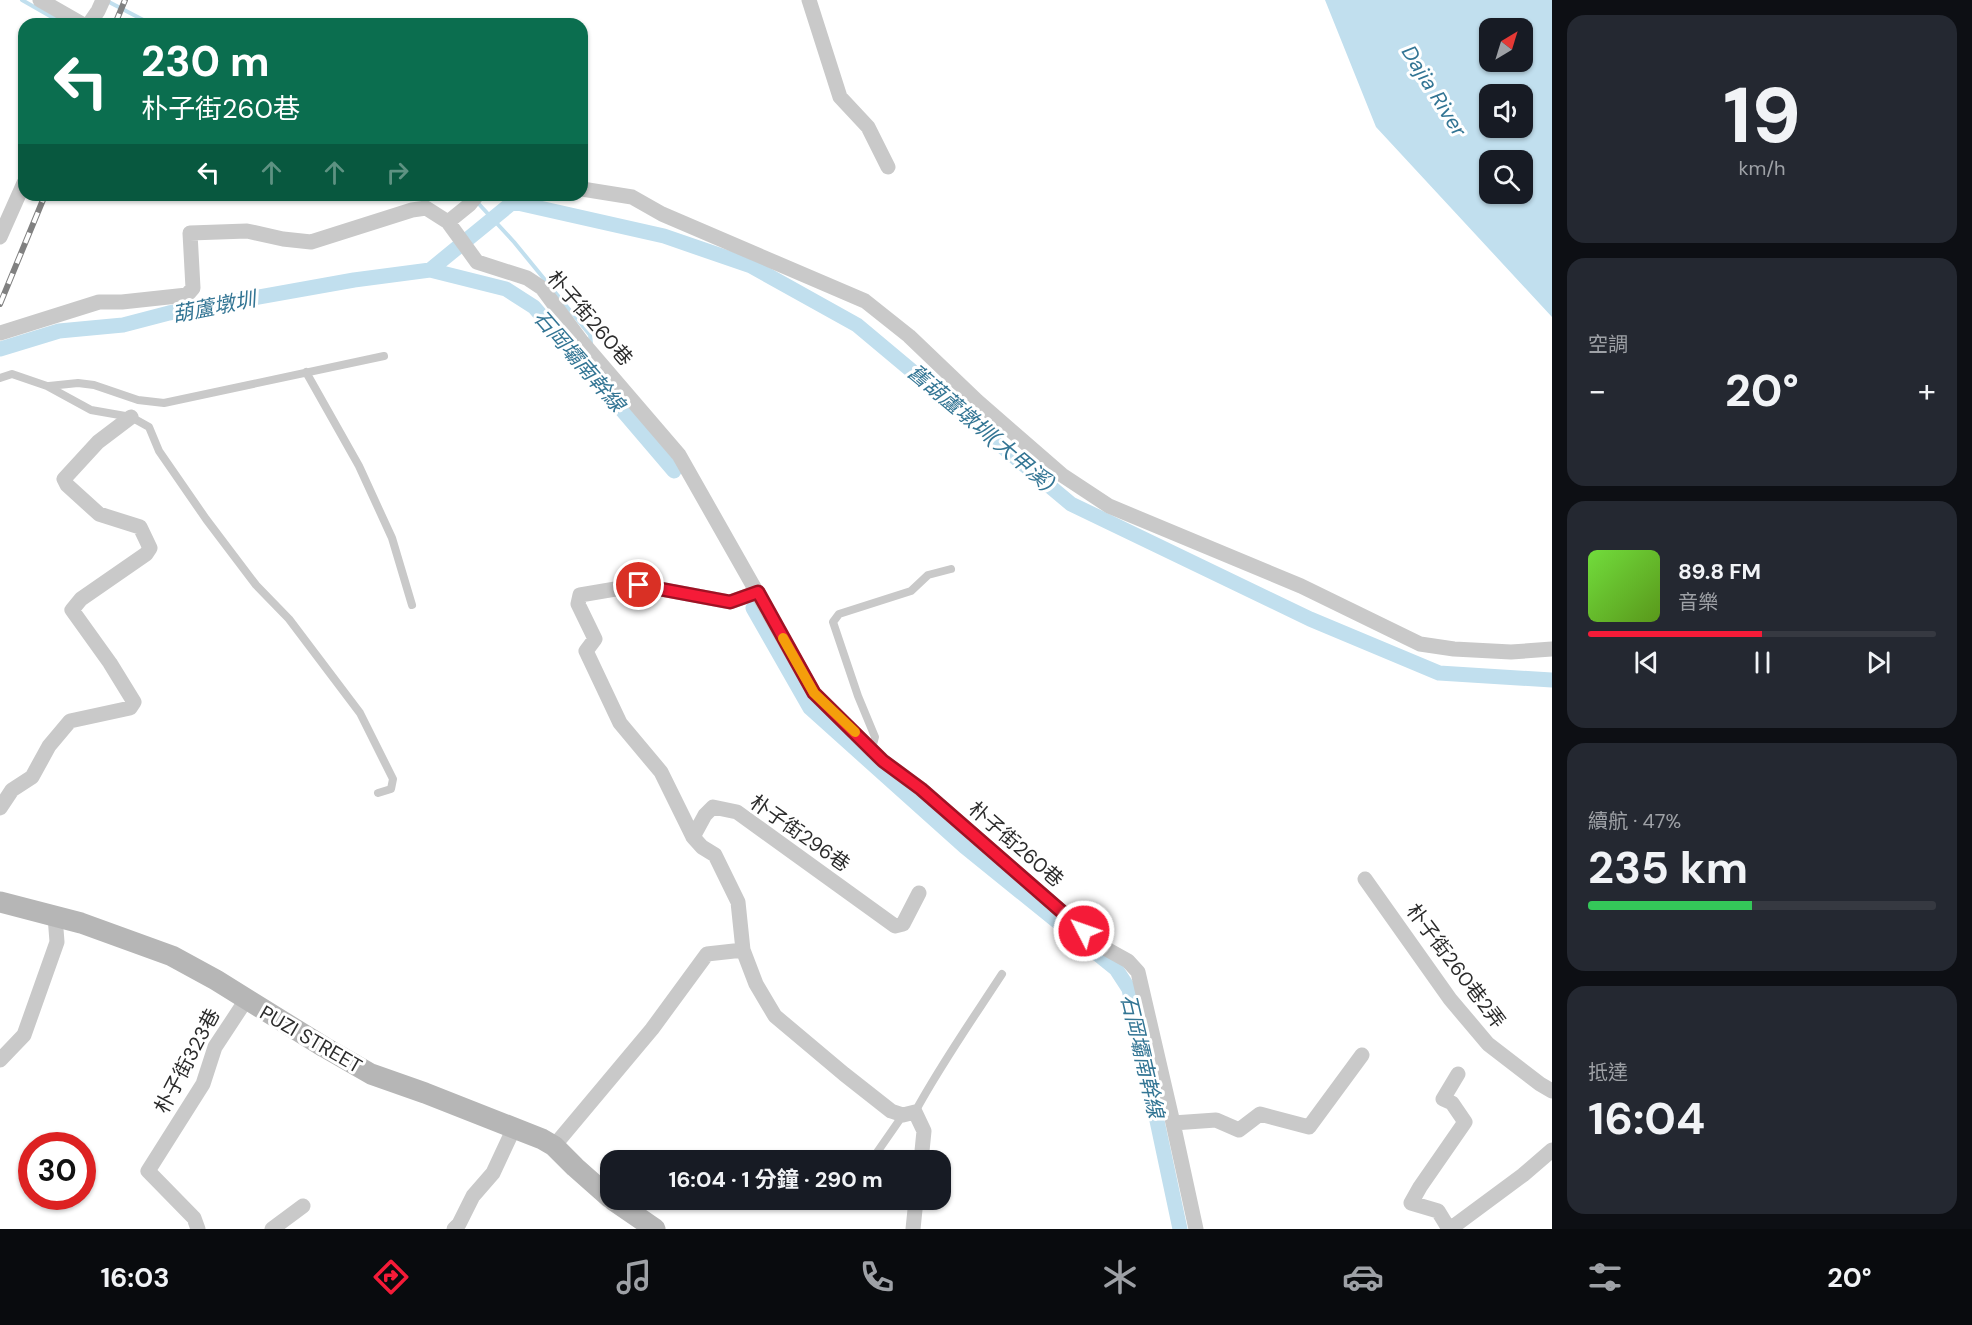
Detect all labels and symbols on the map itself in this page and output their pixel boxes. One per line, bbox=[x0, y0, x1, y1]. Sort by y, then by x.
north arrow bbox=[1479, 18, 1533, 72]
water label: Dajia River bbox=[1395, 40, 1474, 143]
street label: 朴子街260巷 bbox=[542, 265, 638, 371]
water label: 葫蘆墩圳 bbox=[170, 285, 261, 329]
water label: 石岡壩南幹線 bbox=[527, 304, 632, 419]
water label: 舊葫蘆墩圳(大甲溪) bbox=[902, 358, 1060, 498]
pin bbox=[613, 559, 664, 610]
street label: 朴子街296巷 bbox=[745, 789, 855, 877]
street label: 朴子街260巷 bbox=[963, 796, 1069, 892]
position arrow bbox=[1052, 899, 1116, 963]
street label: 朴子街260巷2弄 bbox=[1401, 899, 1511, 1033]
water label: 石岡壩南幹線 bbox=[1114, 991, 1170, 1122]
street label: PUZI STREET bbox=[255, 999, 367, 1079]
street label: 朴子街323巷 bbox=[148, 1004, 226, 1118]
speed limit sign: 30 bbox=[18, 1132, 96, 1210]

